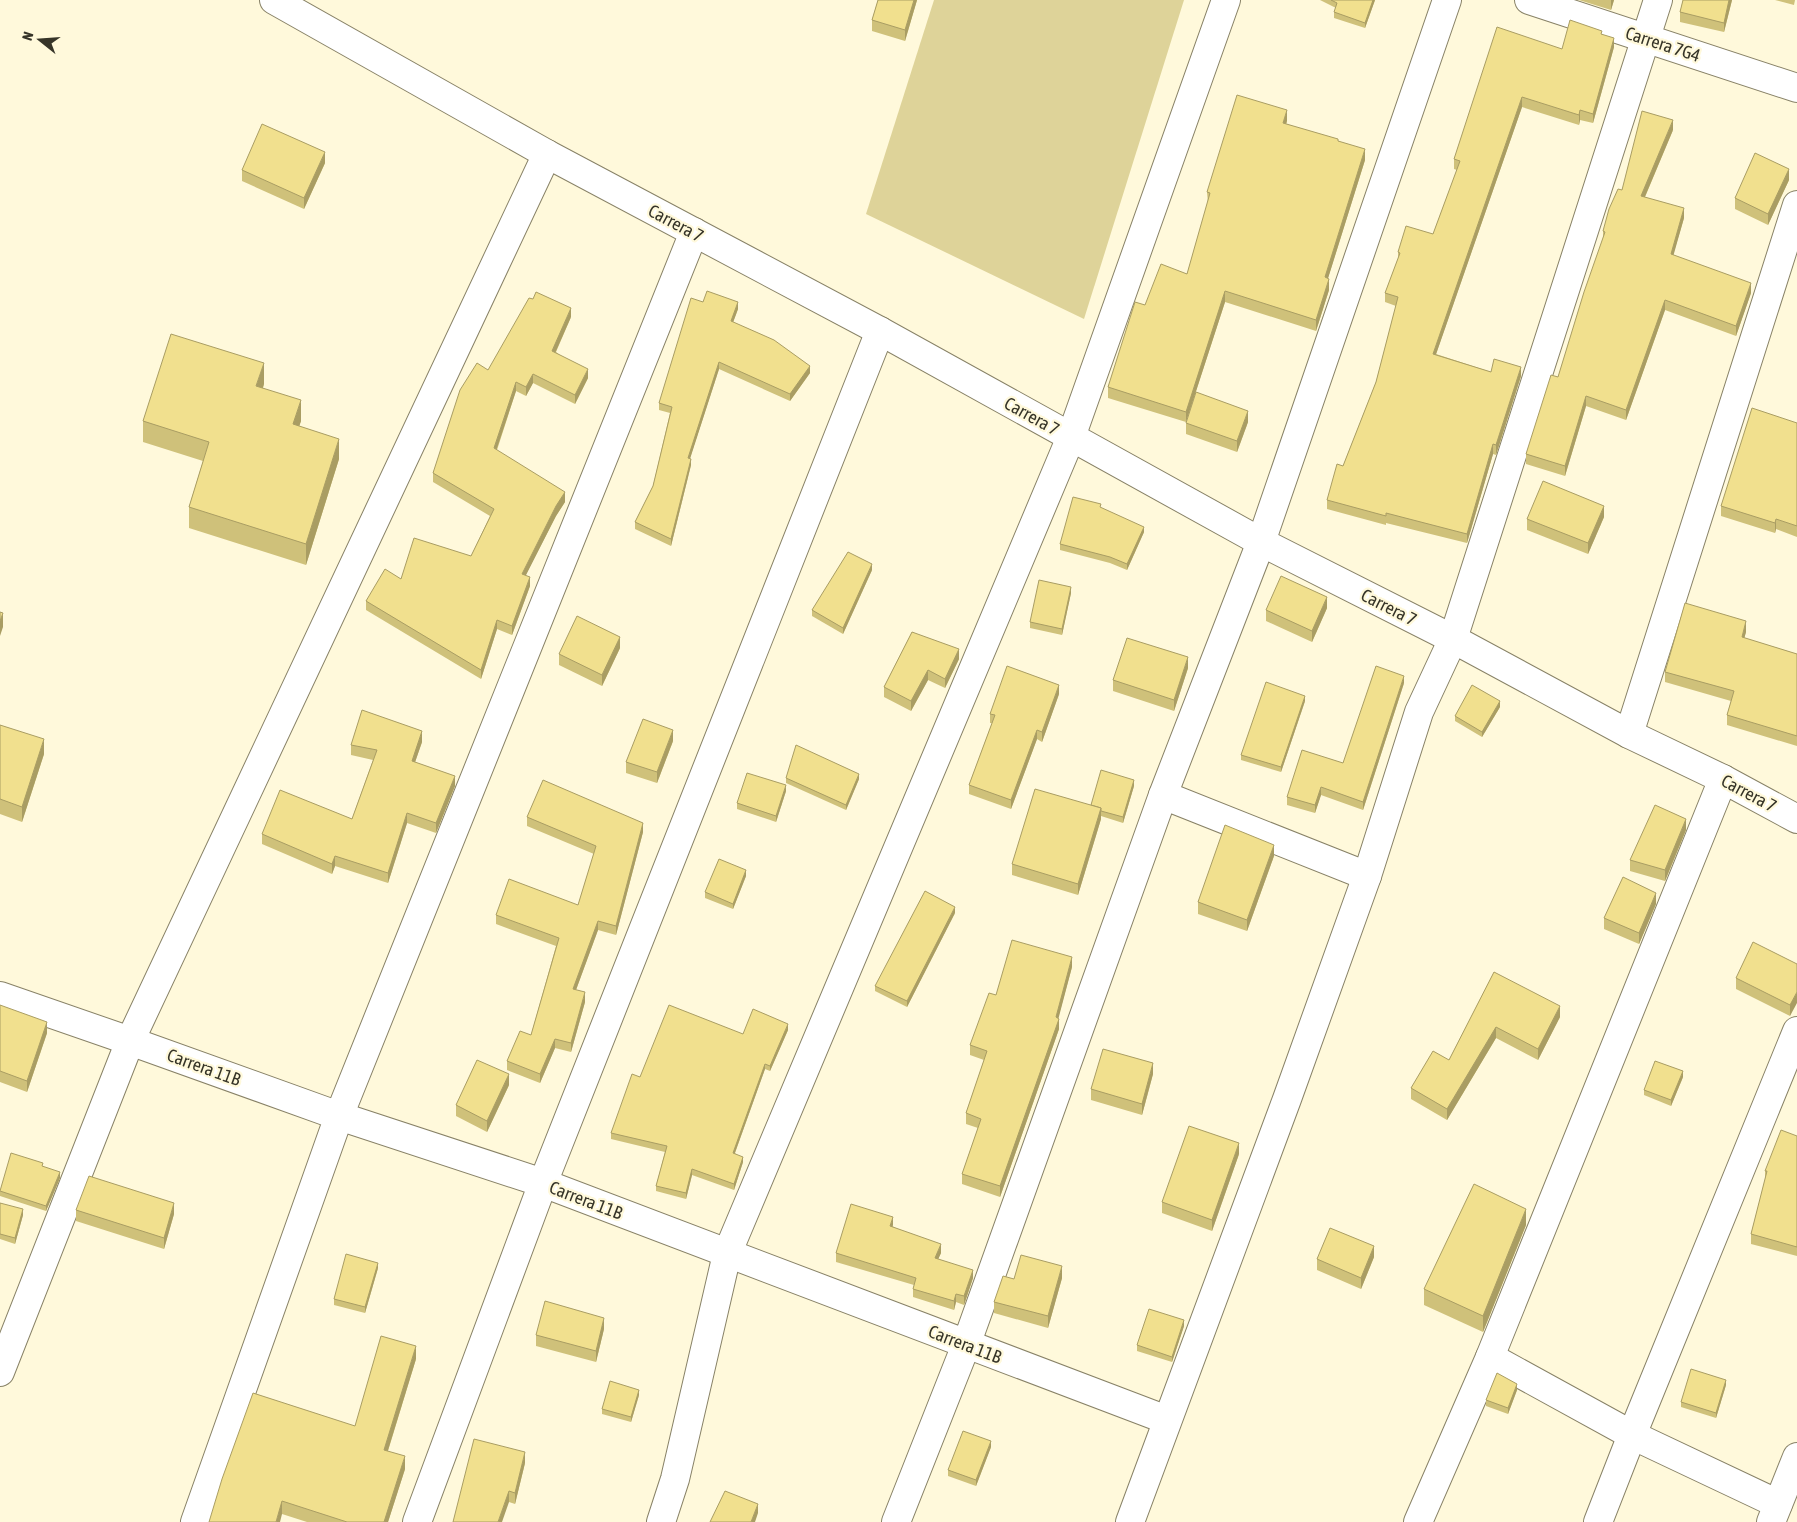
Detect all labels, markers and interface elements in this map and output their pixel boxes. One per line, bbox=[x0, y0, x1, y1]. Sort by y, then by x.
north arrow bbox=[15, 15, 65, 65]
street label: Carrera 7G4 bbox=[1623, 22, 1703, 66]
text: N bbox=[19, 30, 36, 42]
street label: Carrera 7 bbox=[645, 200, 707, 246]
street label: Carrera 7 bbox=[1001, 392, 1063, 440]
street label: Carrera 7 bbox=[1358, 584, 1420, 630]
street label: Carrera 7 bbox=[1718, 770, 1780, 816]
street label: Carrera 11B bbox=[164, 1044, 244, 1090]
street label: Carrera 11B bbox=[547, 1176, 626, 1224]
street label: Carrera 11B bbox=[926, 1320, 1005, 1368]

